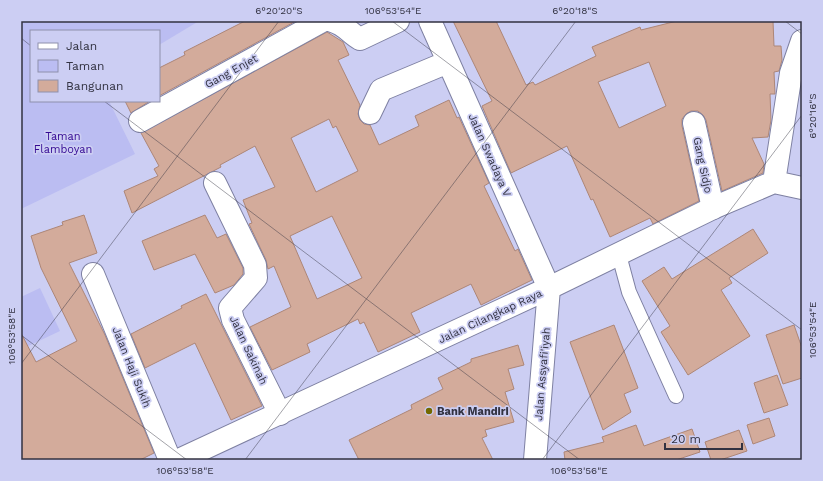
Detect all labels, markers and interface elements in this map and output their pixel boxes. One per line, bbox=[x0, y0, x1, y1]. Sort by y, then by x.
text: 6°20'20"S bbox=[255, 5, 303, 16]
text: 106°53'54"E bbox=[365, 5, 421, 16]
text: 6°20'18"S bbox=[552, 5, 598, 16]
legend bbox=[30, 30, 160, 102]
text: Jalan bbox=[66, 39, 97, 53]
street label: Gang Enjet bbox=[203, 51, 260, 91]
text: Taman bbox=[66, 59, 104, 73]
text: Bangunan bbox=[66, 79, 124, 93]
text: 6°20'16"S bbox=[807, 93, 818, 139]
street label: Jalan Swadaya V bbox=[465, 112, 514, 199]
park label: Taman Flamboyan bbox=[34, 130, 92, 156]
street label: Gang Sidjo bbox=[690, 136, 715, 194]
street label: Jalan Cilangkap Raya bbox=[436, 287, 544, 346]
text: 106°53'54"E bbox=[807, 302, 818, 358]
text: 106°53'58"E bbox=[6, 307, 17, 365]
street label: Jalan Sakinah bbox=[227, 314, 270, 387]
street label: Jalan Haji Sukih bbox=[109, 325, 154, 409]
street label: Jalan Assyafi'iyah bbox=[532, 327, 553, 421]
place label: Bank Mandiri bbox=[437, 405, 509, 418]
marker: Bank Mandiri bbox=[424, 406, 434, 416]
scale bar bbox=[665, 425, 742, 451]
text: 20 m bbox=[671, 432, 701, 446]
text: 106°53'58"E bbox=[156, 465, 214, 476]
text: 106°53'56"E bbox=[550, 465, 608, 476]

